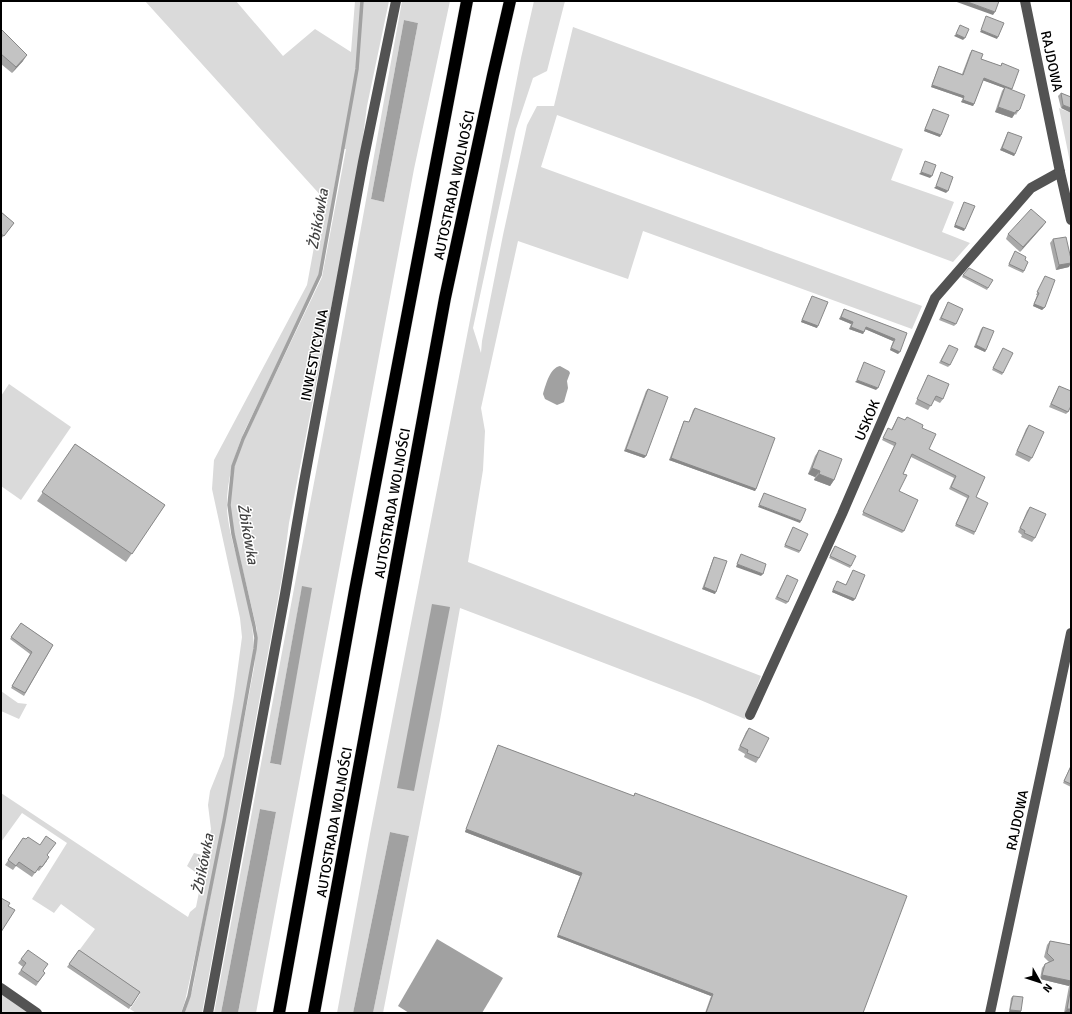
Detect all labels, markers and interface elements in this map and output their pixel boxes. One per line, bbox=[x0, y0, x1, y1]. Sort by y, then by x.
street label: RAJDOWA bbox=[1037, 29, 1066, 94]
street label: AUTOSTRADA WOLNOŚCI bbox=[430, 109, 479, 261]
water label: Żbikówka bbox=[304, 187, 332, 251]
street label: INWESTYCYJNA bbox=[297, 307, 332, 403]
street label: USKOK bbox=[851, 397, 884, 443]
street label: AUTOSTRADA WOLNOŚCI bbox=[371, 427, 414, 580]
water label: Żbikówka bbox=[234, 502, 262, 566]
street label: AUTOSTRADA WOLNOŚCI bbox=[313, 746, 356, 899]
street label: RAJDOWA bbox=[1003, 788, 1032, 852]
water label: Żbikówka bbox=[188, 832, 218, 896]
north arrow bbox=[1020, 962, 1060, 1002]
text: N bbox=[1040, 981, 1055, 995]

